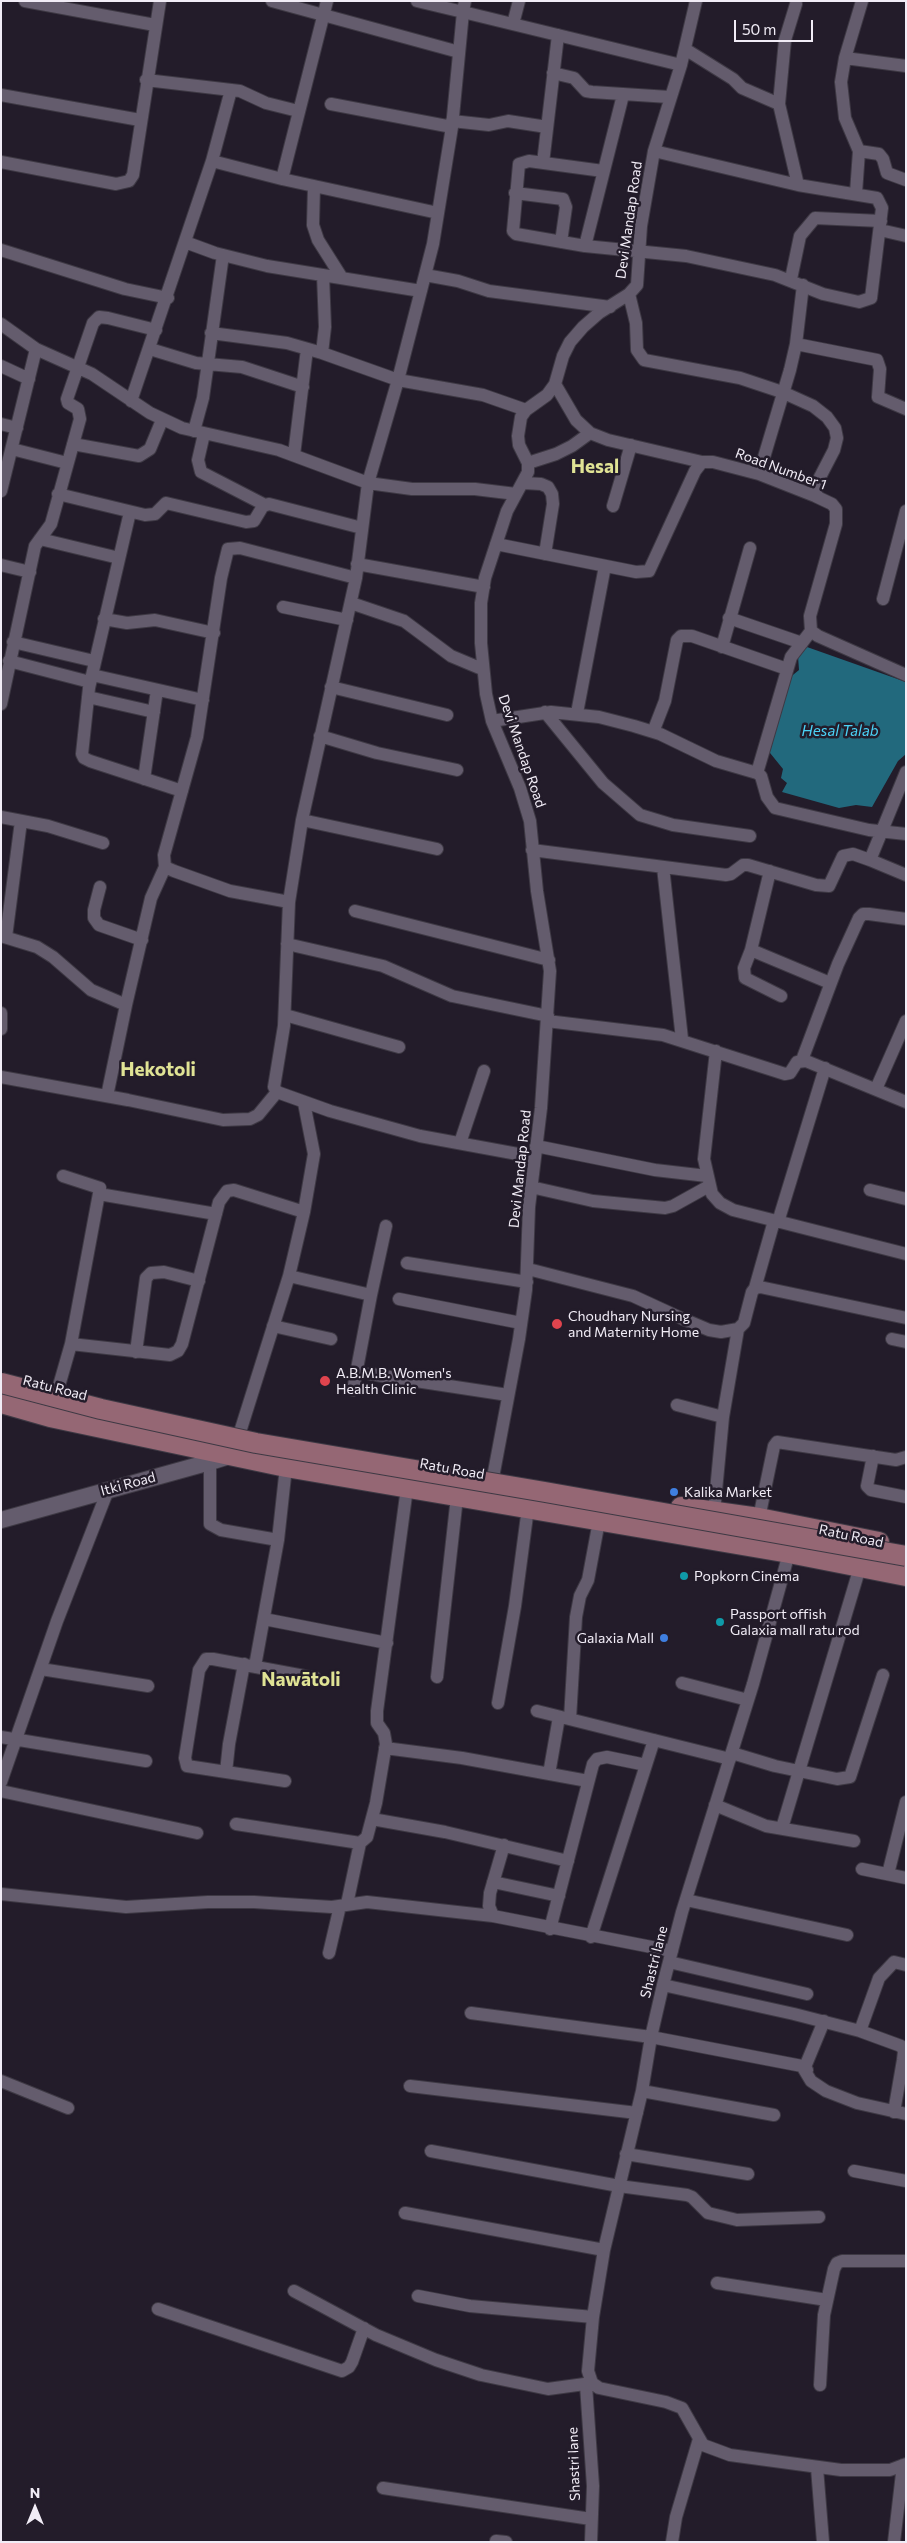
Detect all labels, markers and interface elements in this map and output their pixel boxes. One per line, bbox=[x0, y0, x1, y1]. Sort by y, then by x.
scale bar bbox=[737, 10, 816, 42]
text: 50 m bbox=[742, 20, 776, 38]
street label: Devi Mandap Road bbox=[612, 160, 646, 280]
street label: Road Number 1 bbox=[733, 445, 829, 493]
district label: Hesal bbox=[571, 456, 619, 478]
street label: Devi Mandap Road bbox=[495, 692, 549, 810]
water label: Hesal Talab bbox=[801, 722, 879, 740]
district label: Hekotoli bbox=[120, 1059, 196, 1081]
street label: Devi Mandap Road bbox=[505, 1109, 535, 1229]
place label: Choudhary Nursing and Maternity Home bbox=[568, 1308, 699, 1340]
marker: Choudhary Nursing and Maternity Home bbox=[550, 1317, 564, 1331]
place label: A.B.M.B. Women's Health Clinic bbox=[336, 1365, 452, 1398]
street label: Ratu Road bbox=[21, 1372, 89, 1404]
marker: A.B.M.B. Women's Health Clinic bbox=[318, 1374, 332, 1388]
street label: Ratu Road bbox=[418, 1455, 486, 1483]
street label: Itki Road bbox=[99, 1469, 157, 1499]
place label: Kalika Market bbox=[684, 1484, 772, 1500]
marker: Kalika Market bbox=[668, 1486, 680, 1498]
street label: Ratu Road bbox=[817, 1521, 885, 1551]
place label: Popkorn Cinema bbox=[694, 1568, 799, 1584]
marker: Popkorn Cinema bbox=[678, 1570, 690, 1582]
place label: Passport offish Galaxia mall ratu rod bbox=[730, 1606, 860, 1638]
marker: Passport offish Galaxia mall ratu rod bbox=[714, 1616, 726, 1628]
place label: Galaxia Mall bbox=[577, 1630, 654, 1646]
marker: Galaxia Mall bbox=[658, 1632, 670, 1644]
district label: Nawātoli bbox=[261, 1669, 341, 1691]
street label: Shastri lane bbox=[637, 1924, 671, 2000]
street label: Shastri lane bbox=[564, 2427, 584, 2501]
north arrow bbox=[10, 2483, 60, 2533]
text: N bbox=[30, 2484, 40, 2501]

